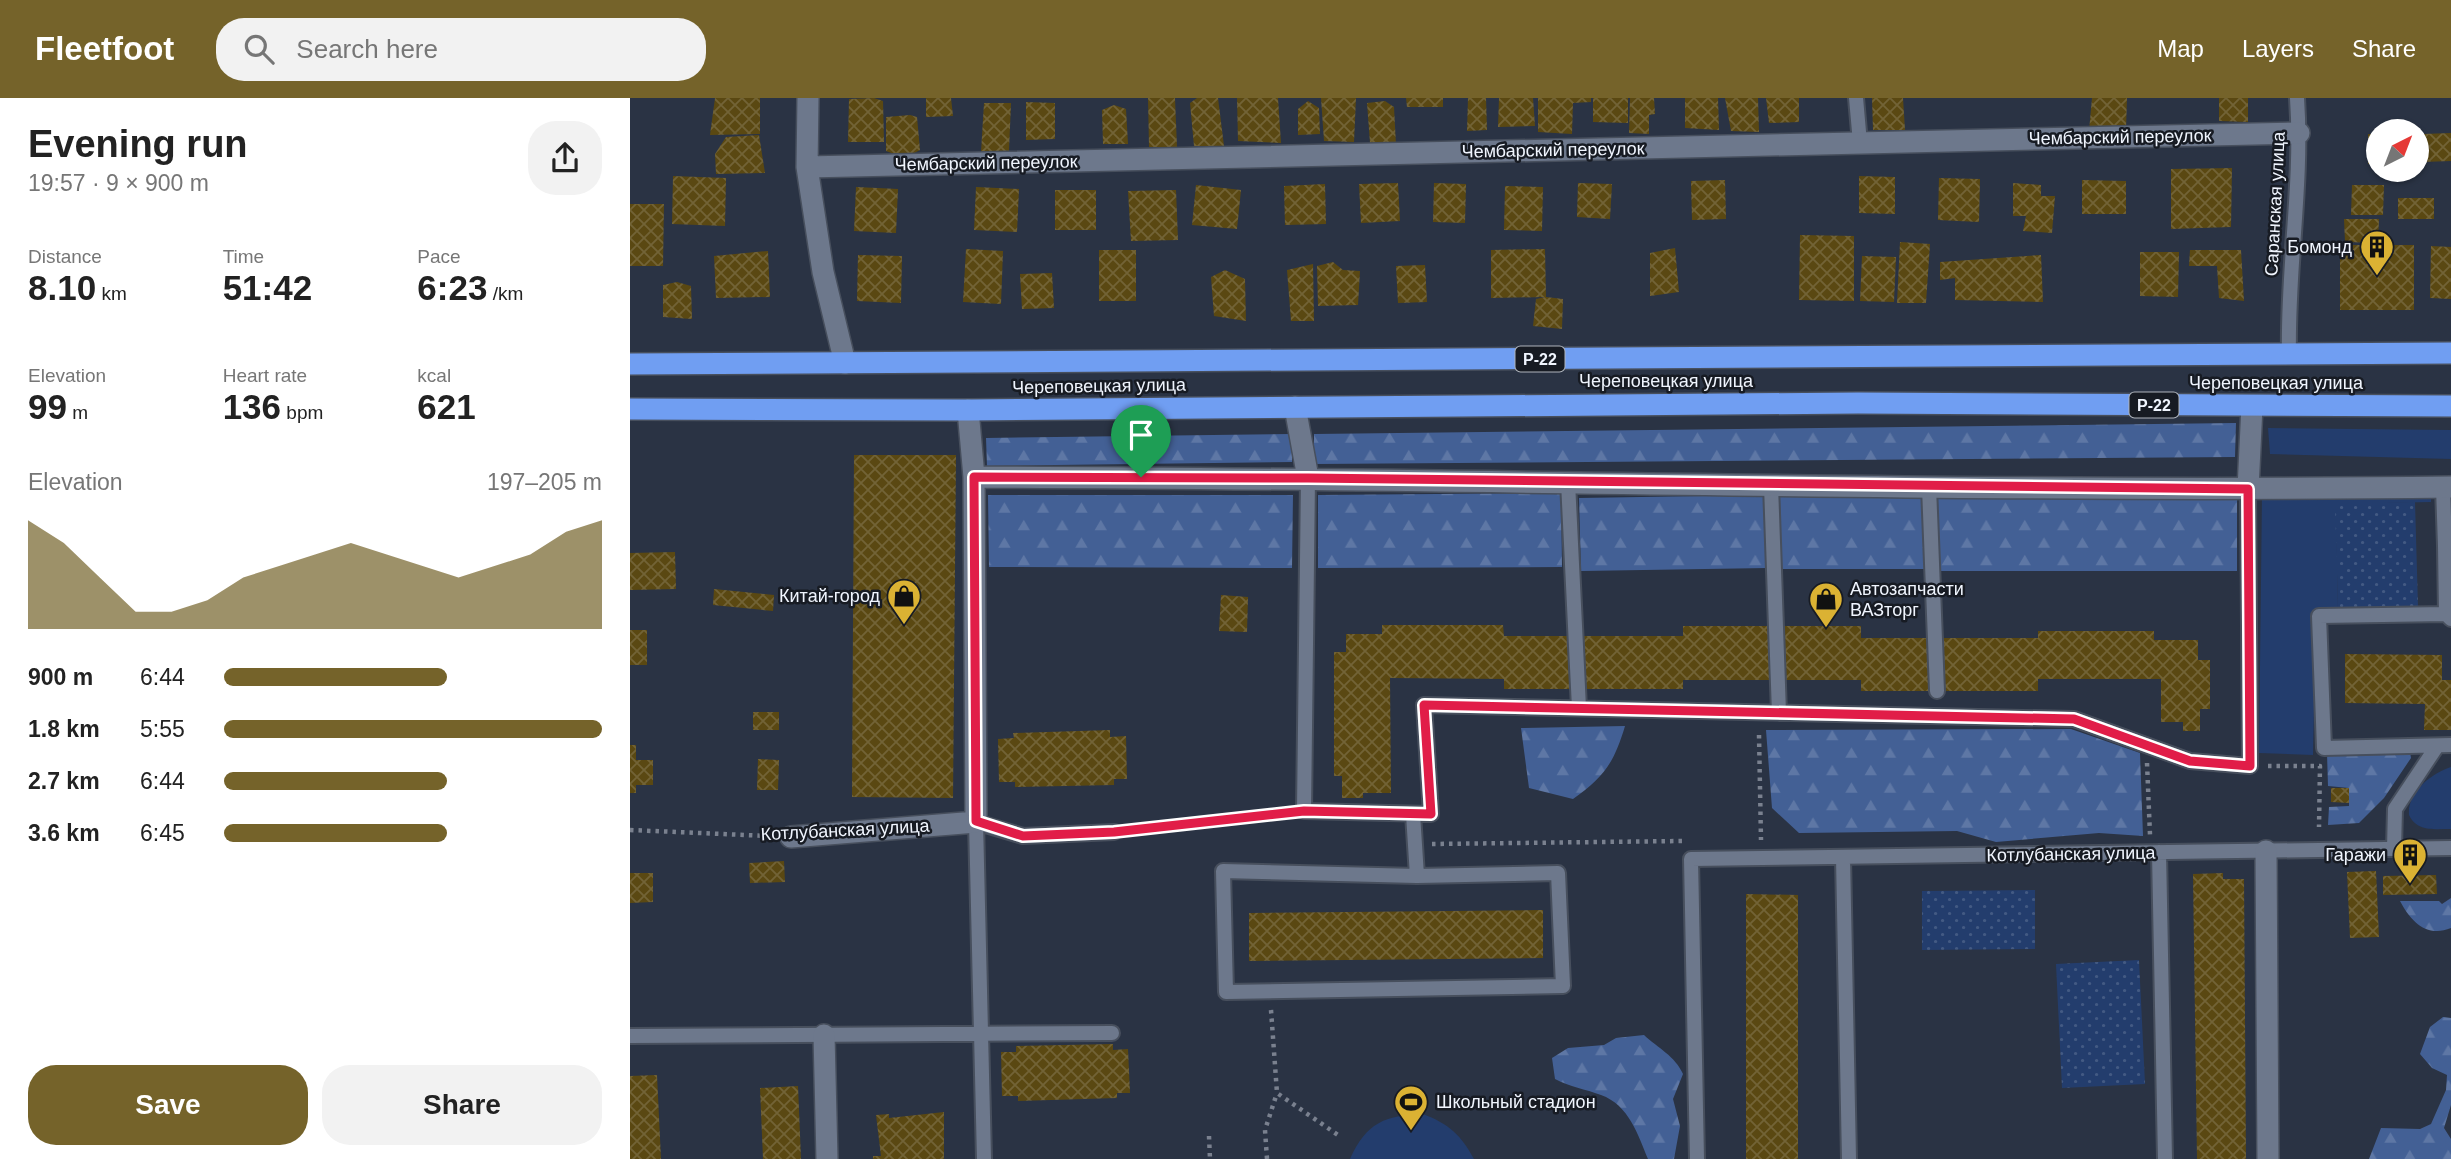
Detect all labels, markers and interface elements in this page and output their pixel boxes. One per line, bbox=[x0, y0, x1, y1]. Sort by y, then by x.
search box bbox=[216, 18, 706, 81]
text: Fleetfoot bbox=[35, 30, 174, 67]
icon: search bbox=[240, 30, 278, 68]
text: Search here bbox=[296, 34, 438, 64]
text: Map bbox=[2157, 35, 2204, 62]
text: Layers bbox=[2242, 35, 2314, 62]
text: Share bbox=[2352, 35, 2416, 62]
north arrow bbox=[2366, 119, 2429, 182]
map controls bbox=[2366, 119, 2429, 182]
button: share bbox=[528, 121, 602, 195]
text: Evening run bbox=[28, 123, 248, 165]
street label: Чембарский переулок bbox=[2028, 125, 2212, 149]
street label: Саранская улица bbox=[2261, 130, 2289, 277]
street label: Чембарский переулок bbox=[1461, 138, 1645, 162]
street label: Чембарский переулок bbox=[894, 151, 1078, 175]
text: 19:57 · 9 × 900 m bbox=[28, 170, 209, 196]
building icon: Бомонд bbox=[2358, 228, 2396, 277]
place label: Бомонд bbox=[2287, 237, 2352, 257]
text: Distance bbox=[28, 246, 102, 267]
text: Time bbox=[223, 246, 264, 267]
text: Pace bbox=[417, 246, 461, 267]
text: 8.10 bbox=[28, 268, 96, 307]
text: 51:42 bbox=[223, 268, 312, 307]
text: 6:23 bbox=[417, 268, 487, 307]
text: km bbox=[96, 283, 127, 304]
text: /km bbox=[487, 283, 523, 304]
road number: Р-22 bbox=[1516, 346, 1564, 372]
text: Elevation bbox=[28, 365, 106, 386]
text: Heart rate bbox=[223, 365, 307, 386]
text: kcal bbox=[417, 365, 451, 386]
street label: Череповецкая улица bbox=[1579, 371, 1754, 391]
street label: Череповецкая улица bbox=[2189, 373, 2364, 393]
street label: Череповецкая улица bbox=[1012, 374, 1187, 398]
text: 99 bbox=[28, 387, 67, 426]
text: 136 bbox=[223, 387, 281, 426]
text: 621 bbox=[417, 387, 476, 426]
road number: Р-22 bbox=[2130, 392, 2178, 418]
text: m bbox=[67, 402, 88, 423]
text: bpm bbox=[281, 402, 323, 423]
pin bbox=[1111, 405, 1171, 477]
icon: arrive bbox=[1122, 416, 1160, 454]
text: Elevation bbox=[28, 469, 123, 495]
text: 197–205 m bbox=[487, 469, 602, 495]
shop icon: Китай-город bbox=[885, 577, 923, 626]
place label: Автозапчасти ВАЗторг bbox=[1850, 579, 1964, 620]
shop icon: Автозапчасти ВАЗторг bbox=[1807, 580, 1845, 629]
place label: Китай-город bbox=[779, 586, 880, 606]
text: 900 m bbox=[28, 664, 93, 690]
text: 6:44 bbox=[140, 664, 185, 690]
text: 1.8 km bbox=[28, 716, 100, 742]
text: 5:55 bbox=[140, 716, 185, 742]
text: 2.7 km bbox=[28, 768, 100, 794]
text: 6:44 bbox=[140, 768, 185, 794]
street label: Котлубанская улица bbox=[760, 816, 931, 844]
text: 3.6 km bbox=[28, 820, 100, 846]
text: 6:45 bbox=[140, 820, 185, 846]
building icon: Гаражи bbox=[2391, 836, 2429, 885]
street label: Котлубанская улица bbox=[1986, 843, 2157, 865]
place label: Гаражи bbox=[2325, 845, 2386, 865]
button: Save bbox=[28, 1065, 308, 1145]
button: Share bbox=[322, 1065, 602, 1145]
sports icon: Школьный стадион bbox=[1392, 1083, 1430, 1132]
place label: Школьный стадион bbox=[1436, 1092, 1596, 1112]

